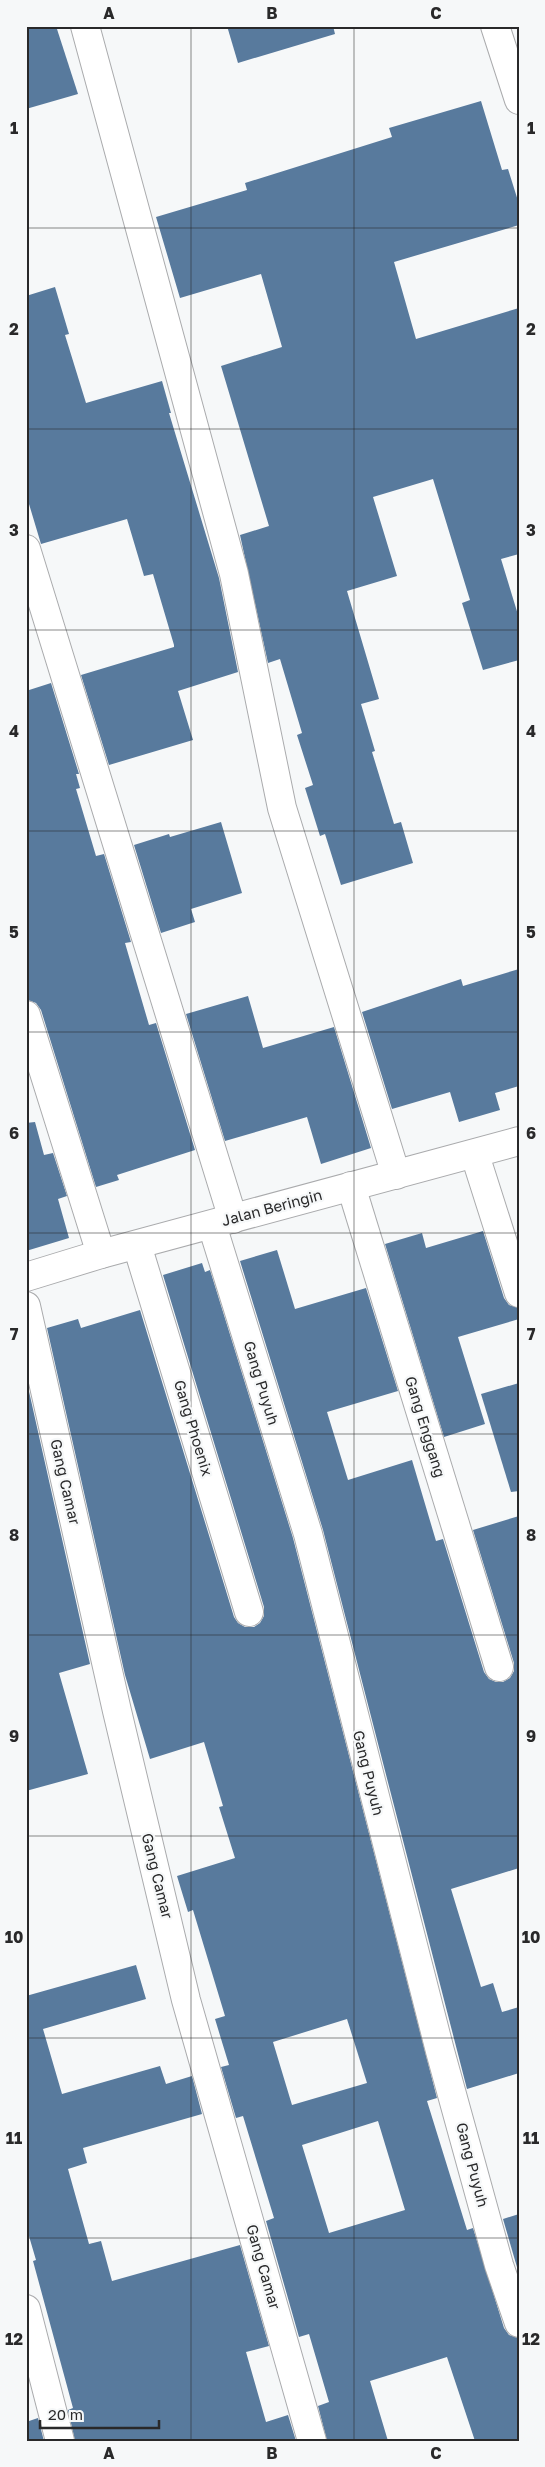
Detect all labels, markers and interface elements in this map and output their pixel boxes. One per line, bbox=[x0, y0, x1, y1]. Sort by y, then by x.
text: A bbox=[103, 3, 115, 23]
text: B bbox=[266, 3, 278, 23]
text: C bbox=[430, 3, 442, 23]
text: 1 bbox=[10, 118, 18, 138]
text: 1 bbox=[527, 118, 535, 138]
text: 2 bbox=[9, 319, 19, 339]
text: 2 bbox=[526, 319, 536, 339]
text: 3 bbox=[9, 520, 19, 540]
text: 3 bbox=[526, 520, 536, 540]
text: 4 bbox=[9, 721, 19, 741]
text: 4 bbox=[526, 721, 536, 741]
text: 5 bbox=[9, 922, 19, 942]
text: 5 bbox=[526, 922, 536, 942]
text: 6 bbox=[9, 1123, 19, 1143]
text: 6 bbox=[526, 1123, 536, 1143]
street label: Jalan Beringin bbox=[219, 1185, 324, 1229]
text: 7 bbox=[10, 1324, 19, 1344]
text: 7 bbox=[527, 1324, 536, 1344]
street label: Gang Puyuh bbox=[241, 1339, 283, 1427]
street label: Gang Enggang bbox=[402, 1374, 450, 1480]
street label: Gang Phoenix bbox=[171, 1378, 217, 1478]
street label: Gang Camar bbox=[47, 1437, 85, 1527]
text: 8 bbox=[9, 1525, 19, 1545]
text: 8 bbox=[526, 1525, 536, 1545]
text: 9 bbox=[9, 1726, 19, 1746]
text: 9 bbox=[526, 1726, 536, 1746]
street label: Gang Puyuh bbox=[350, 1728, 388, 1817]
street label: Gang Camar bbox=[139, 1831, 177, 1921]
text: 10 bbox=[5, 1927, 23, 1947]
text: 10 bbox=[522, 1927, 540, 1947]
street label: Gang Puyuh bbox=[453, 2120, 493, 2209]
text: 11 bbox=[6, 2128, 22, 2148]
text: 11 bbox=[523, 2128, 539, 2148]
street label: Gang Camar bbox=[243, 2222, 285, 2311]
text: 12 bbox=[5, 2329, 23, 2349]
text: 12 bbox=[522, 2329, 540, 2349]
scale bar bbox=[40, 2397, 159, 2429]
text: 20 m bbox=[48, 2405, 83, 2423]
text: A bbox=[103, 2443, 115, 2463]
text: B bbox=[266, 2443, 278, 2463]
text: C bbox=[430, 2443, 442, 2463]

